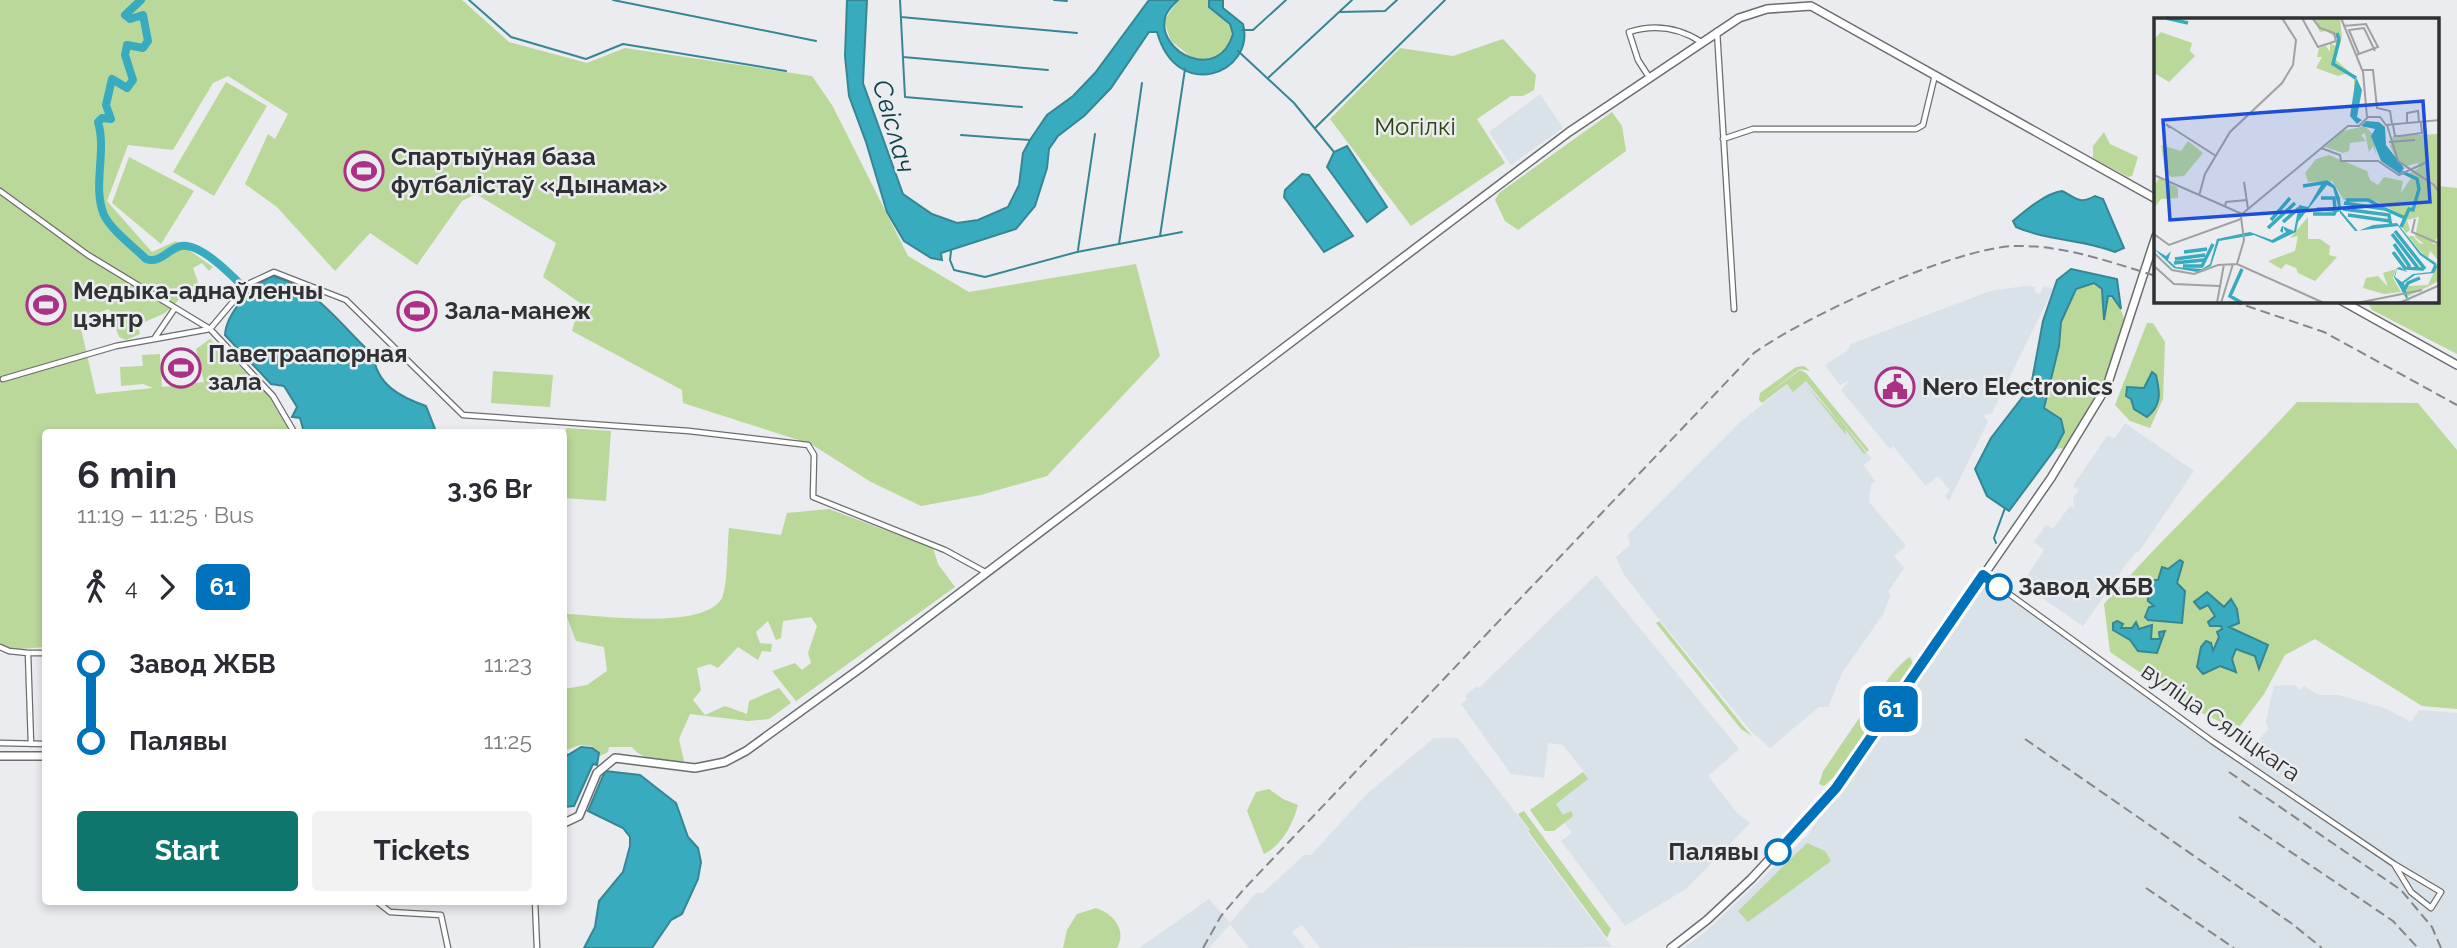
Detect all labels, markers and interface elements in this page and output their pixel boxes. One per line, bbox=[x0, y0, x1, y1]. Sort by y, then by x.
inset map bbox=[2154, 18, 2440, 303]
water label: Свіслач bbox=[866, 76, 922, 176]
park label: Могілкі bbox=[1374, 112, 1456, 141]
place label: Спартыўная база футбалістаў «Дынама» bbox=[391, 142, 668, 199]
sports icon: Спартыўная база футбалістаў «Дынама» bbox=[343, 150, 385, 192]
place label: Медыка-аднаўленчы цэнтр bbox=[73, 276, 323, 333]
sports icon: Медыка-аднаўленчы цэнтр bbox=[25, 284, 67, 326]
sports icon: Зала-манеж bbox=[396, 290, 438, 332]
place label: Зала-манеж bbox=[444, 296, 592, 325]
place label: Паветраапорная зала bbox=[208, 339, 408, 396]
sports icon: Паветраапорная зала bbox=[160, 347, 202, 389]
public building icon: Nero Electronics bbox=[1874, 366, 1916, 408]
place label: Nero Electronics bbox=[1922, 372, 2113, 401]
text: 6 min bbox=[77, 452, 177, 497]
text: 3.36 Br bbox=[447, 474, 532, 504]
text: 11:19 – 11:25 · Bus bbox=[77, 501, 254, 528]
icon: walk bbox=[77, 568, 115, 606]
icon: forward bbox=[148, 568, 186, 606]
text: 61 bbox=[210, 572, 236, 601]
place label: Завод ЖБВ bbox=[2018, 572, 2153, 601]
text: 4 bbox=[125, 573, 138, 600]
marker: Завод ЖБВ bbox=[1986, 574, 2012, 600]
text: Завод ЖБВ bbox=[129, 649, 276, 679]
text: 11:23 bbox=[484, 650, 532, 677]
street label: вуліца Сяліцкага bbox=[2136, 656, 2306, 787]
line badge: 61 bbox=[1860, 686, 1923, 732]
text: 61 bbox=[1878, 694, 1904, 723]
text: Палявы bbox=[129, 726, 227, 756]
text: 11:25 bbox=[483, 727, 532, 754]
button: Start bbox=[77, 811, 298, 891]
button: Tickets bbox=[312, 811, 532, 891]
place label: Палявы bbox=[1668, 837, 1759, 866]
marker: Палявы bbox=[1765, 839, 1791, 865]

